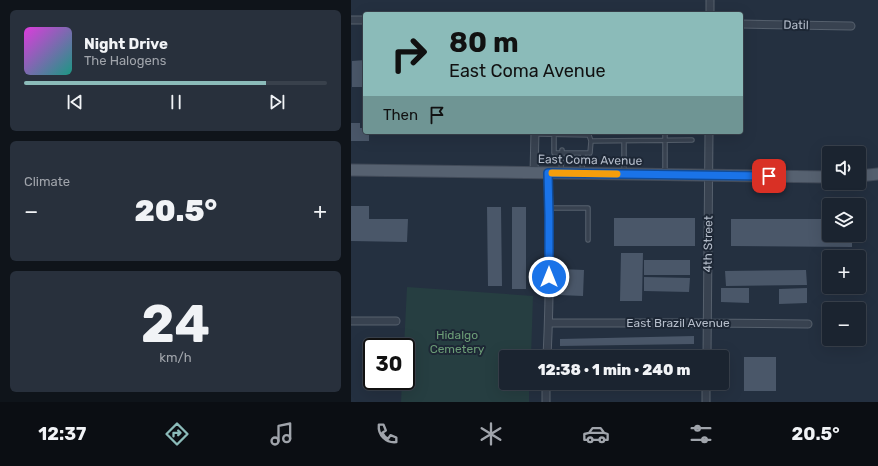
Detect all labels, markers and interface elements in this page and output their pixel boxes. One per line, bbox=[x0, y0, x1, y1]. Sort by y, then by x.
street label: Datil bbox=[783, 18, 809, 32]
text: 80 m bbox=[449, 26, 519, 59]
icon: right bbox=[383, 28, 435, 80]
text: Night Drive bbox=[84, 35, 168, 53]
text: The Halogens bbox=[84, 53, 166, 68]
text: East Coma Avenue bbox=[449, 60, 606, 82]
icon: previous bbox=[64, 91, 86, 113]
icon: pause bbox=[165, 91, 187, 113]
icon: next bbox=[266, 91, 288, 113]
icon: arrive bbox=[426, 104, 448, 126]
text: Then bbox=[383, 106, 418, 124]
map controls bbox=[822, 146, 866, 346]
button: sound bbox=[822, 146, 866, 190]
street label: East Coma Avenue bbox=[538, 152, 643, 168]
pin bbox=[752, 159, 786, 193]
icon: arrive bbox=[758, 165, 780, 187]
text: Climate bbox=[24, 174, 70, 189]
text: 20.5° bbox=[134, 193, 217, 229]
text: − bbox=[24, 198, 38, 225]
text: + bbox=[313, 198, 327, 225]
button: layers bbox=[822, 198, 866, 242]
street label: 4th Street bbox=[701, 215, 716, 273]
button: + bbox=[822, 250, 866, 294]
position arrow bbox=[528, 256, 570, 298]
text: 24 bbox=[141, 293, 210, 355]
button: − bbox=[822, 302, 866, 346]
street label: East Brazil Avenue bbox=[626, 316, 730, 330]
park label: Hidalgo Cemetery bbox=[430, 328, 485, 356]
speed limit sign: 30 bbox=[363, 338, 415, 390]
text: km/h bbox=[159, 350, 192, 365]
text: 12:38 · 1 min · 240 m bbox=[538, 361, 690, 379]
icon: directions bbox=[163, 420, 191, 448]
icon: music bbox=[268, 420, 296, 448]
icon: phone bbox=[373, 420, 401, 448]
icon: climate bbox=[477, 420, 505, 448]
icon: car bbox=[582, 420, 610, 448]
icon: filters bbox=[687, 420, 715, 448]
text: 12:37 bbox=[38, 423, 86, 445]
text: 20.5° bbox=[792, 423, 840, 445]

